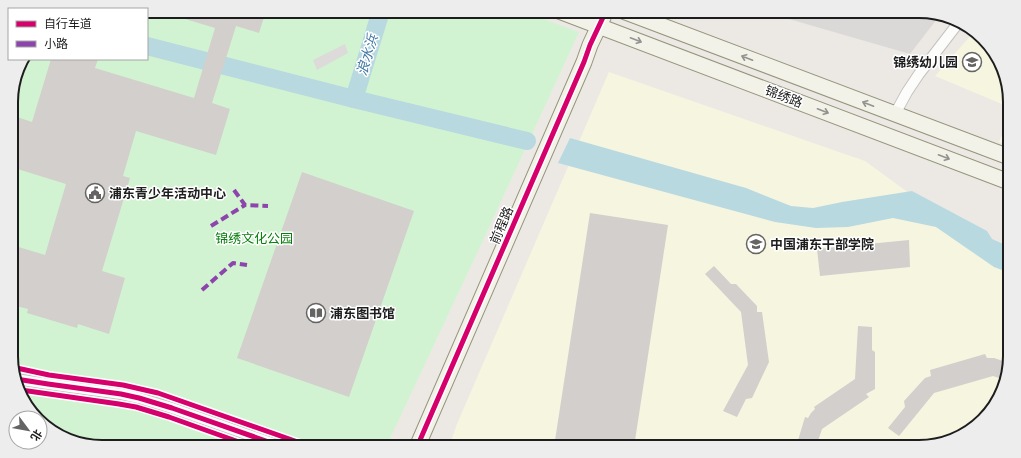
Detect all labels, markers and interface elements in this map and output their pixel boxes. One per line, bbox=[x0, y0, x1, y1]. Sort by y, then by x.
legend bbox=[8, 8, 148, 60]
text: 自行车道 bbox=[44, 15, 92, 32]
water label: 浪水浜 bbox=[351, 31, 382, 78]
text: 小路 bbox=[44, 35, 68, 52]
one-way arrow bbox=[629, 36, 641, 44]
school or university icon: 锦绣幼儿园 bbox=[961, 51, 983, 73]
one-way arrow bbox=[741, 53, 753, 61]
place label: 锦绣幼儿园 bbox=[893, 53, 958, 71]
street label: 锦绣路 bbox=[763, 81, 805, 111]
one-way arrow bbox=[863, 99, 875, 107]
one-way arrow bbox=[816, 107, 828, 115]
one-way arrow bbox=[938, 154, 950, 162]
public building icon: 浦东青少年活动中心 bbox=[84, 182, 106, 204]
place label: 浦东青少年活动中心 bbox=[109, 184, 226, 202]
street label: 前程路 bbox=[485, 204, 517, 246]
park label: 锦绣文化公园 bbox=[215, 229, 293, 247]
school or university icon: 中国浦东干部学院 bbox=[745, 233, 767, 255]
place label: 中国浦东干部学院 bbox=[770, 235, 874, 253]
library icon: 浦东图书馆 bbox=[305, 302, 327, 324]
place label: 浦东图书馆 bbox=[330, 304, 395, 322]
north arrow bbox=[8, 410, 48, 450]
text: 北 bbox=[28, 427, 46, 444]

